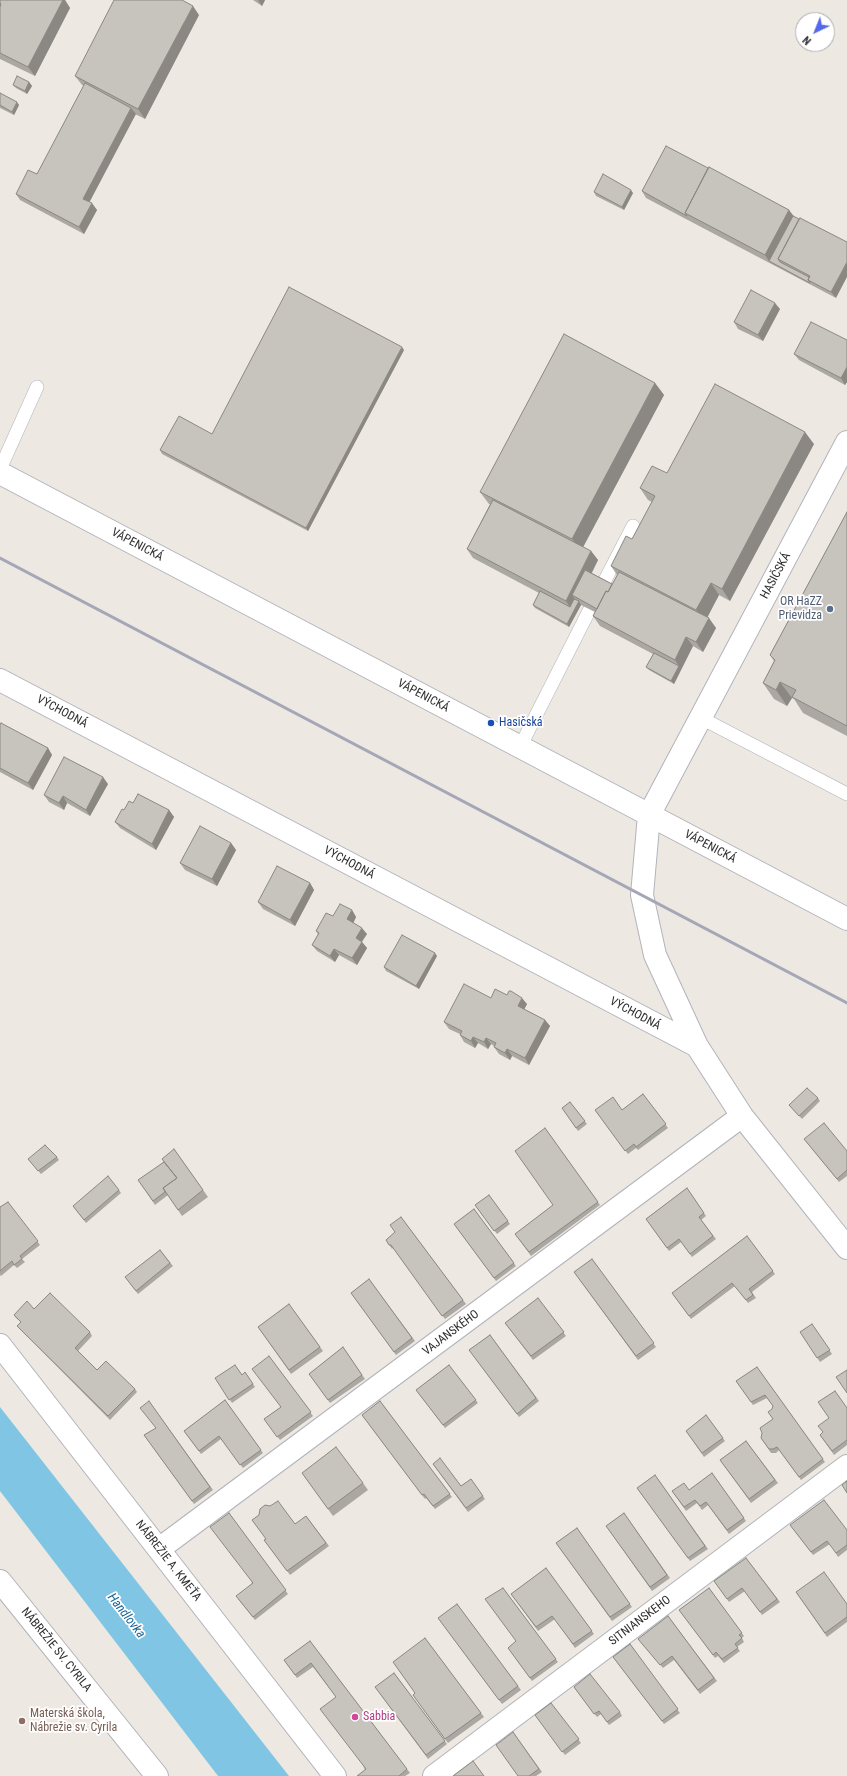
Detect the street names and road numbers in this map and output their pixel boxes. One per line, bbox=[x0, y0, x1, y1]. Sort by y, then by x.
street label: VÁPENICKÁ bbox=[109, 525, 165, 565]
street label: HASIČSKÁ bbox=[758, 550, 794, 602]
street label: VÁPENICKÁ bbox=[395, 676, 451, 716]
street label: VÝCHODNÁ bbox=[34, 693, 90, 731]
street label: VÁPENICKÁ bbox=[682, 827, 738, 867]
street label: VÝCHODNÁ bbox=[321, 844, 377, 882]
street label: VÝCHODNÁ bbox=[607, 995, 663, 1033]
street label: VAJANSKÉHO bbox=[420, 1307, 482, 1359]
street label: NÁBREŽIE A. KMEŤA bbox=[132, 1518, 204, 1604]
street label: SITNIANSKEHO bbox=[606, 1593, 674, 1649]
street label: NÁBREŽIE SV. CYRILA bbox=[18, 1605, 94, 1695]

